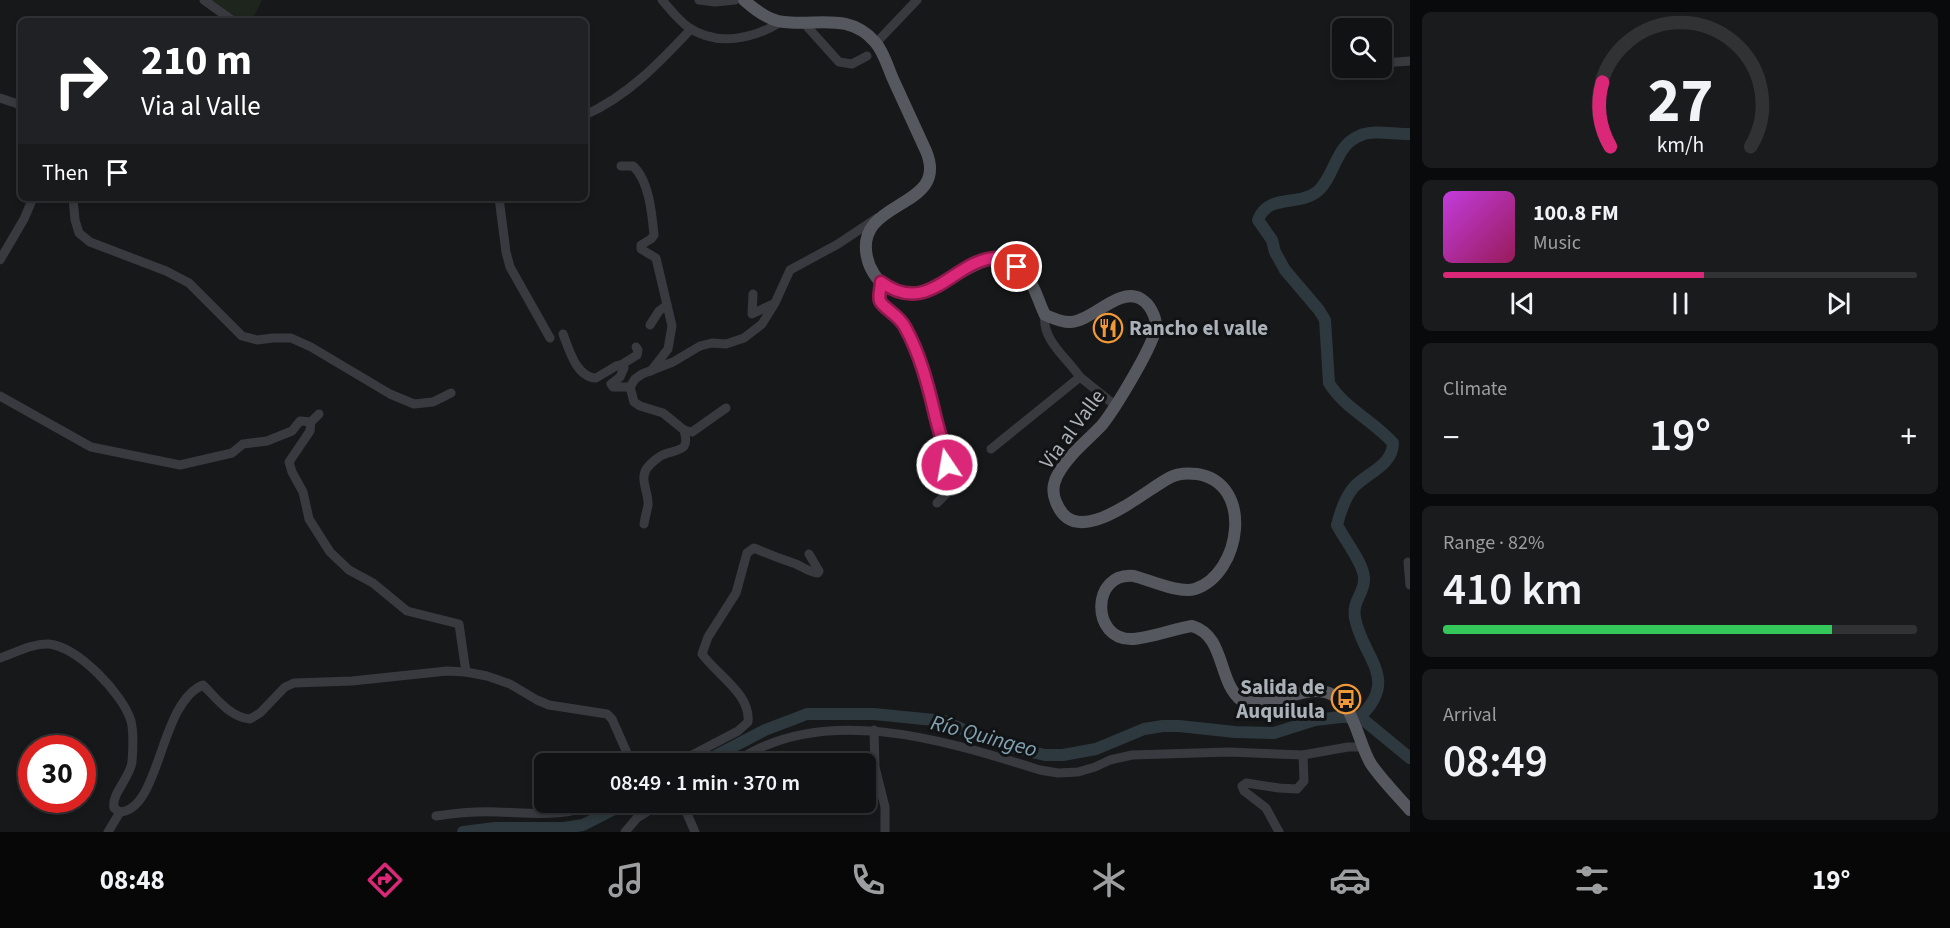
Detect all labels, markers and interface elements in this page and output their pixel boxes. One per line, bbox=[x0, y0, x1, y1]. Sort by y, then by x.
map controls bbox=[1332, 18, 1392, 78]
button: search bbox=[1332, 18, 1392, 78]
text: 210 m bbox=[141, 31, 252, 91]
icon: right bbox=[42, 42, 120, 120]
text: 27 bbox=[1647, 57, 1713, 146]
text: Via al Valle bbox=[141, 87, 261, 126]
text: km/h bbox=[1656, 130, 1704, 161]
icon: arrive bbox=[101, 156, 134, 189]
text: Then bbox=[42, 157, 89, 189]
text: 100.8 FM bbox=[1533, 197, 1619, 229]
text: Music bbox=[1533, 229, 1581, 257]
pin bbox=[991, 241, 1042, 292]
icon: arrive bbox=[1000, 250, 1033, 283]
icon: previous bbox=[1506, 287, 1539, 320]
icon: pause bbox=[1664, 287, 1697, 320]
icon: next bbox=[1822, 287, 1855, 320]
restaurant icon: Rancho el valle bbox=[1092, 312, 1124, 344]
place label: Rancho el valle bbox=[1129, 313, 1268, 343]
text: Climate bbox=[1443, 375, 1507, 403]
street label: Via al Valle bbox=[1032, 383, 1112, 475]
text: 19° bbox=[1649, 404, 1711, 468]
text: − bbox=[1443, 414, 1459, 461]
text: + bbox=[1901, 414, 1917, 461]
position arrow bbox=[915, 433, 979, 497]
text: Range · 82% bbox=[1443, 529, 1544, 557]
text: 410 km bbox=[1443, 558, 1583, 622]
place label: Salida de Auquilula bbox=[1235, 672, 1325, 726]
bus stop icon: Salida de Auquilula bbox=[1330, 683, 1362, 715]
text: Arrival bbox=[1443, 701, 1497, 729]
water label: Río Quingeo bbox=[927, 706, 1041, 766]
text: 08:49 bbox=[1443, 730, 1548, 794]
speed limit sign: 30 bbox=[18, 735, 96, 813]
text: 08:49 · 1 min · 370 m bbox=[610, 767, 800, 799]
icon: directions bbox=[364, 859, 406, 901]
icon: music bbox=[605, 859, 647, 901]
icon: phone bbox=[847, 859, 889, 901]
icon: climate bbox=[1088, 859, 1130, 901]
icon: car bbox=[1329, 859, 1371, 901]
icon: filters bbox=[1571, 859, 1613, 901]
text: 08:48 bbox=[100, 861, 165, 900]
text: 19° bbox=[1812, 861, 1850, 900]

